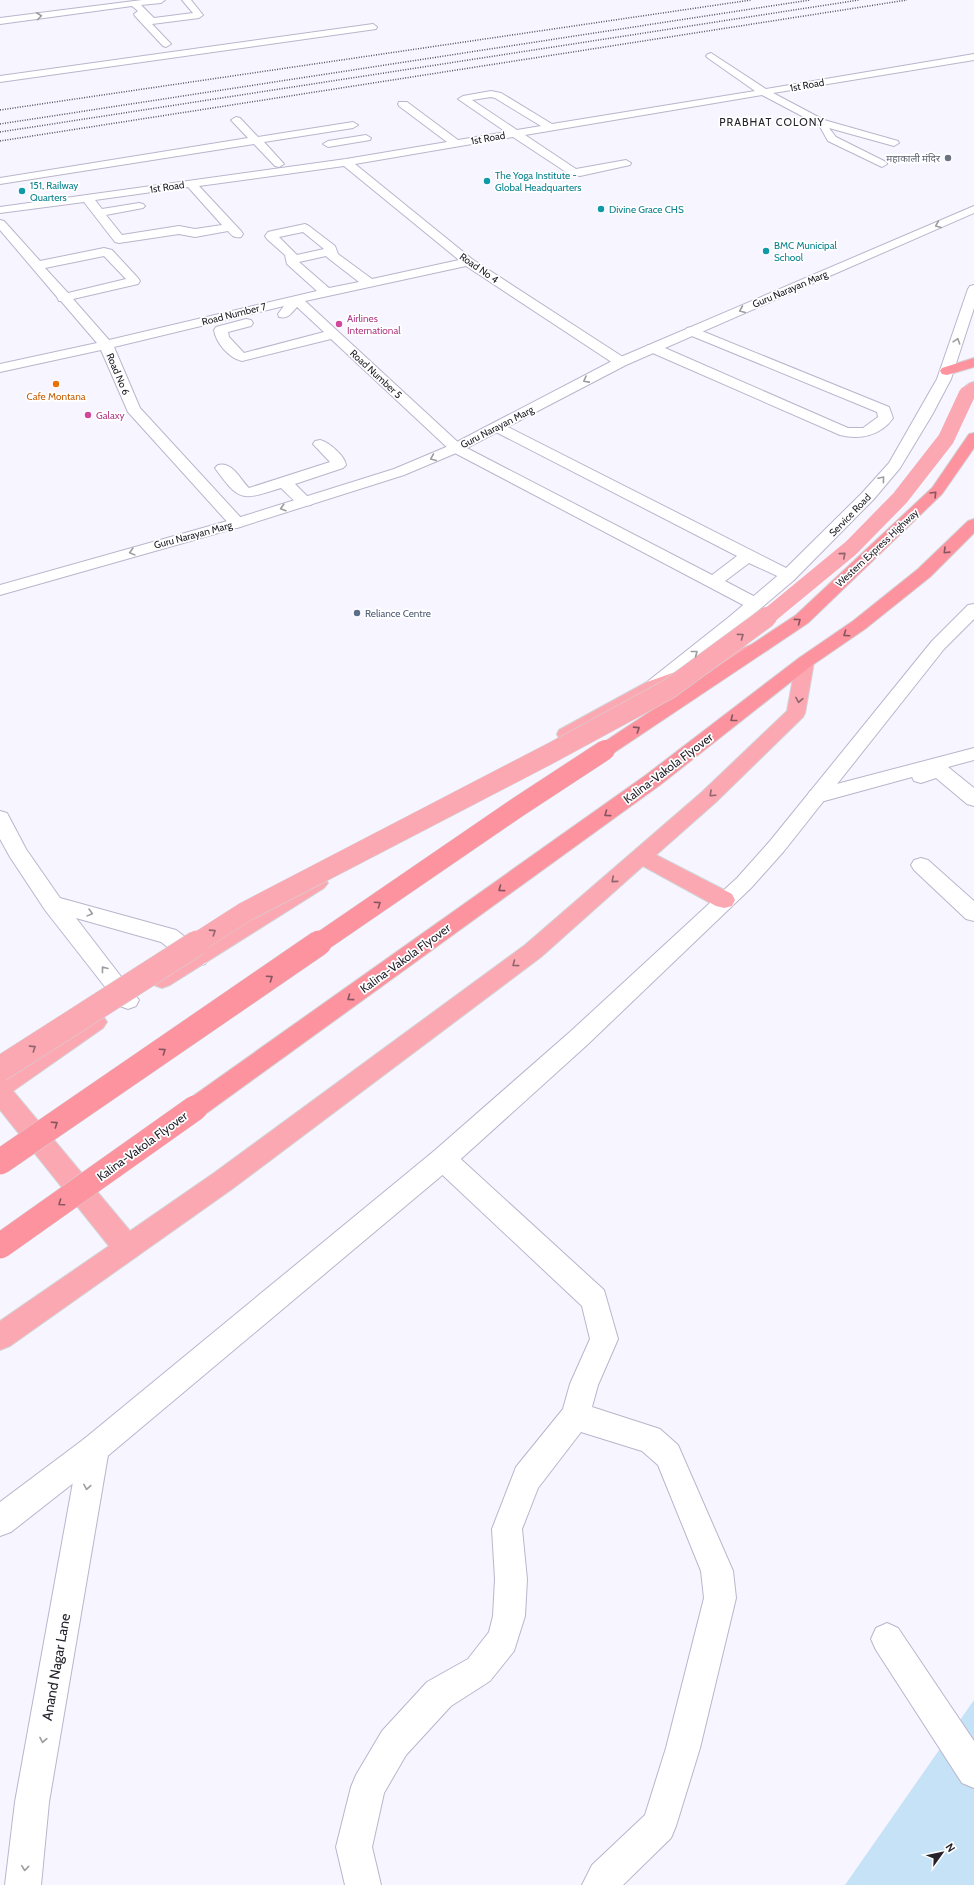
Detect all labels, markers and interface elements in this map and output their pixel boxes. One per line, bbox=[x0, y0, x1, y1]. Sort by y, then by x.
one-way arrow bbox=[36, 12, 42, 21]
street label: 1st Road bbox=[789, 76, 825, 94]
district label: PRABHAT COLONY bbox=[719, 115, 825, 129]
street label: 1st Road bbox=[470, 129, 506, 147]
place label: महाकाली मंदिर bbox=[886, 152, 941, 165]
marker: महाकाली मंदिर bbox=[943, 153, 953, 163]
place label: The Yoga Institute - Global Headquarters bbox=[495, 169, 581, 194]
marker: The Yoga Institute - Global Headquarters bbox=[482, 176, 492, 186]
street label: 1st Road bbox=[149, 178, 185, 196]
place label: 151, Railway Quarters bbox=[30, 179, 78, 204]
marker: 151, Railway Quarters bbox=[17, 186, 27, 196]
place label: Divine Grace CHS bbox=[609, 203, 684, 216]
marker: Divine Grace CHS bbox=[596, 204, 606, 214]
one-way arrow bbox=[935, 220, 942, 228]
place label: BMC Municipal School bbox=[774, 239, 837, 264]
marker: BMC Municipal School bbox=[761, 246, 771, 256]
street label: Road No 4 bbox=[457, 250, 501, 286]
street label: Guru Narayan Marg bbox=[750, 267, 831, 311]
street label: Road Number 7 bbox=[200, 300, 268, 328]
one-way arrow bbox=[738, 305, 745, 313]
place label: Airlines International bbox=[347, 312, 401, 337]
marker: Airlines International bbox=[334, 319, 344, 329]
one-way arrow bbox=[952, 338, 960, 345]
street label: Road Number 5 bbox=[347, 347, 405, 401]
street label: Road No 6 bbox=[103, 351, 133, 397]
one-way arrow bbox=[583, 375, 590, 383]
marker: Cafe Montana bbox=[51, 379, 61, 389]
place label: Cafe Montana bbox=[26, 390, 86, 403]
street label: Guru Narayan Marg bbox=[458, 402, 537, 451]
place label: Galaxy bbox=[96, 409, 124, 422]
marker: Galaxy bbox=[83, 410, 93, 420]
one-way arrow bbox=[429, 453, 436, 461]
one-way arrow bbox=[878, 477, 885, 484]
street label: Service Road bbox=[826, 491, 874, 539]
one-way arrow bbox=[929, 491, 937, 499]
one-way arrow bbox=[280, 504, 287, 512]
street label: Western Express Highway bbox=[833, 506, 921, 590]
street label: Guru Narayan Marg bbox=[152, 518, 235, 552]
one-way arrow bbox=[943, 546, 951, 554]
one-way arrow bbox=[128, 547, 135, 556]
one-way arrow bbox=[838, 553, 845, 560]
place label: Reliance Centre bbox=[365, 607, 431, 620]
marker: Reliance Centre bbox=[352, 608, 362, 618]
one-way arrow bbox=[793, 619, 800, 626]
one-way arrow bbox=[844, 629, 851, 636]
one-way arrow bbox=[736, 634, 743, 641]
one-way arrow bbox=[690, 651, 697, 658]
one-way arrow bbox=[795, 697, 803, 704]
one-way arrow bbox=[730, 714, 737, 721]
one-way arrow bbox=[633, 726, 640, 733]
street label: Kalina-Vakola Flyover bbox=[620, 729, 716, 807]
one-way arrow bbox=[709, 789, 717, 797]
one-way arrow bbox=[604, 809, 611, 816]
one-way arrow bbox=[611, 875, 619, 883]
one-way arrow bbox=[498, 884, 505, 892]
one-way arrow bbox=[373, 902, 380, 909]
one-way arrow bbox=[87, 909, 94, 917]
street label: Kalina-Vakola Flyover bbox=[357, 920, 453, 996]
one-way arrow bbox=[209, 929, 216, 937]
one-way arrow bbox=[513, 960, 520, 967]
one-way arrow bbox=[101, 966, 108, 973]
one-way arrow bbox=[266, 975, 273, 983]
one-way arrow bbox=[347, 993, 354, 1000]
one-way arrow bbox=[29, 1045, 36, 1052]
one-way arrow bbox=[159, 1048, 166, 1056]
street label: Kalina-Vakola Flyover bbox=[94, 1108, 190, 1184]
one-way arrow bbox=[51, 1122, 58, 1129]
one-way arrow bbox=[58, 1198, 65, 1205]
one-way arrow bbox=[83, 1484, 92, 1491]
street label: Anand Nagar Lane bbox=[38, 1612, 74, 1722]
one-way arrow bbox=[39, 1737, 48, 1743]
north arrow bbox=[922, 1833, 962, 1873]
text: N bbox=[942, 1840, 958, 1855]
one-way arrow bbox=[21, 1865, 30, 1871]

